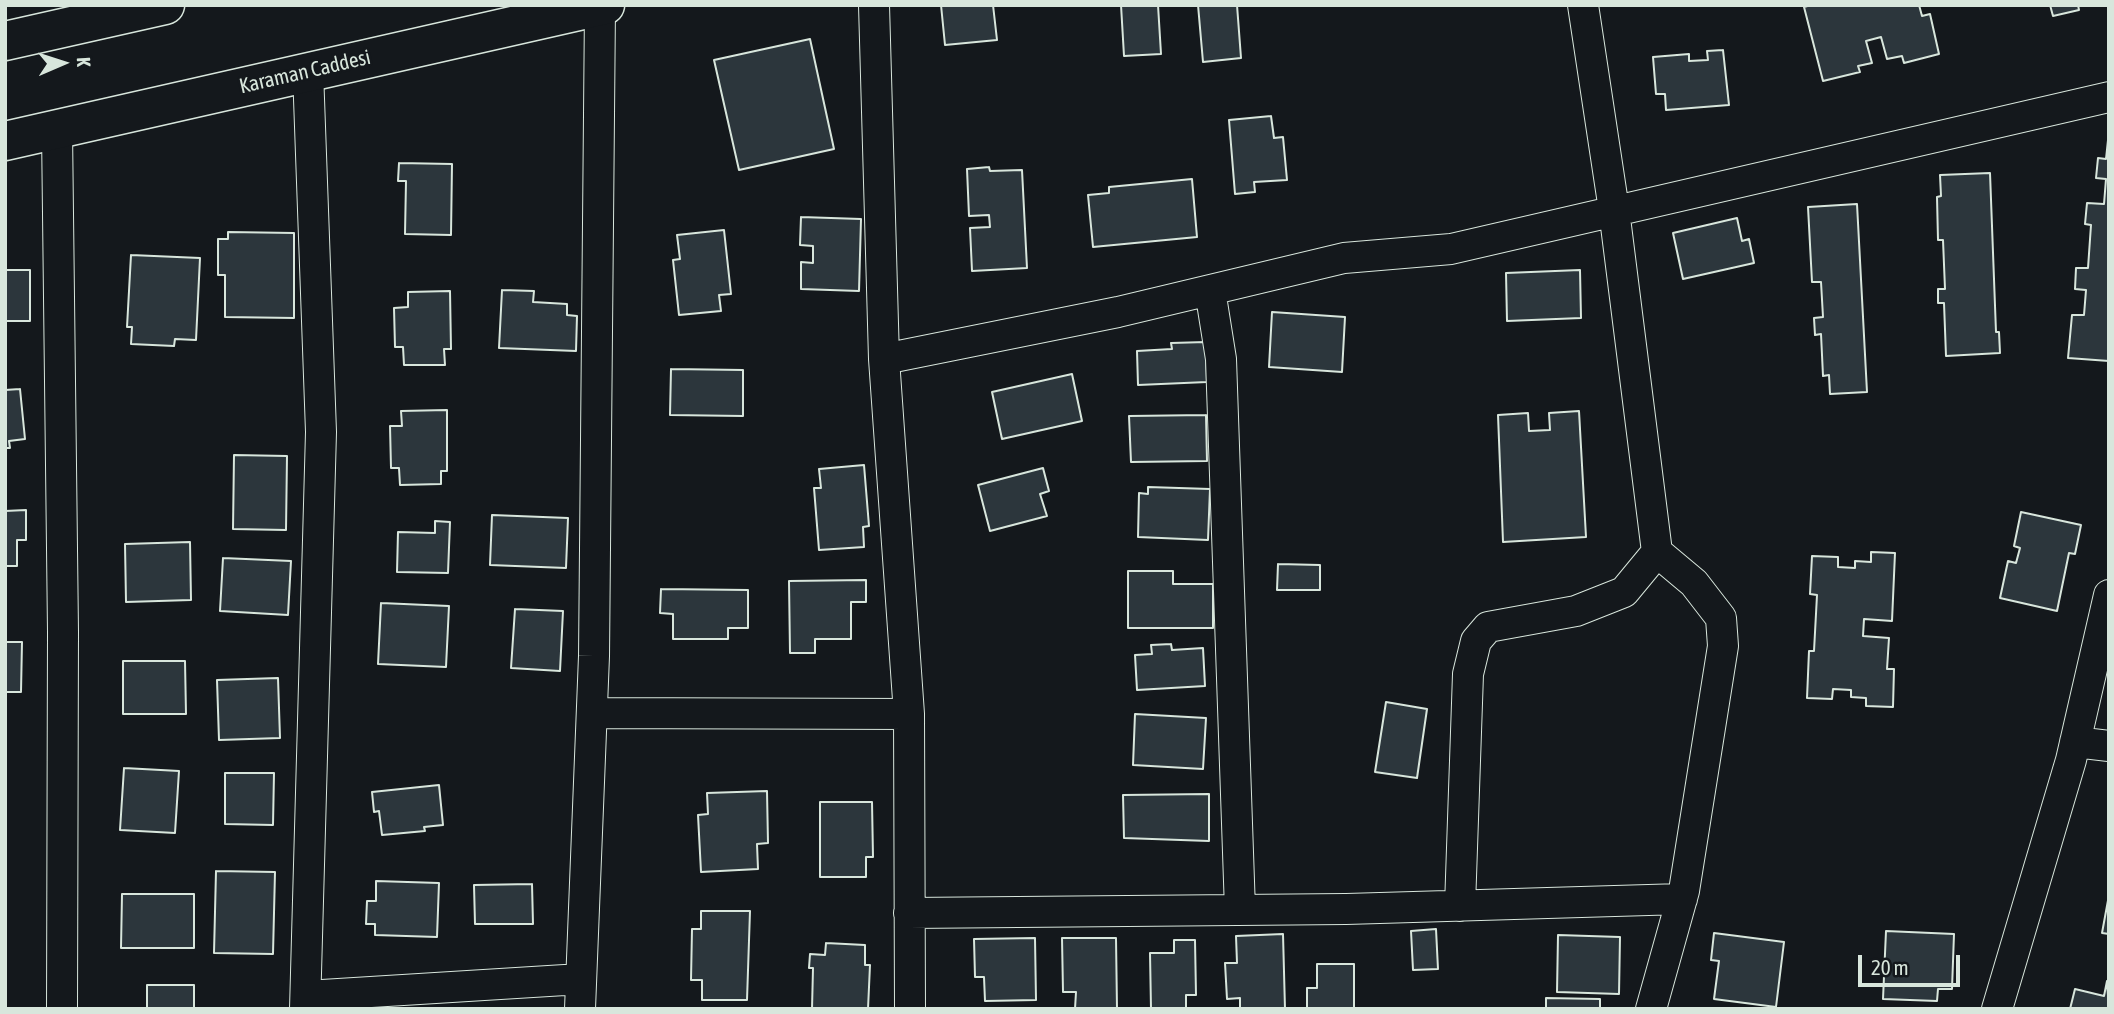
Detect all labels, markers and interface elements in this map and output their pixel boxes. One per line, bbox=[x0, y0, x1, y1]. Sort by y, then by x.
north arrow bbox=[28, 28, 98, 98]
street label: Karaman Caddesi bbox=[237, 45, 373, 99]
text: K bbox=[73, 57, 95, 67]
scale bar bbox=[1862, 940, 1964, 984]
text: 20 m bbox=[1871, 955, 1909, 979]

